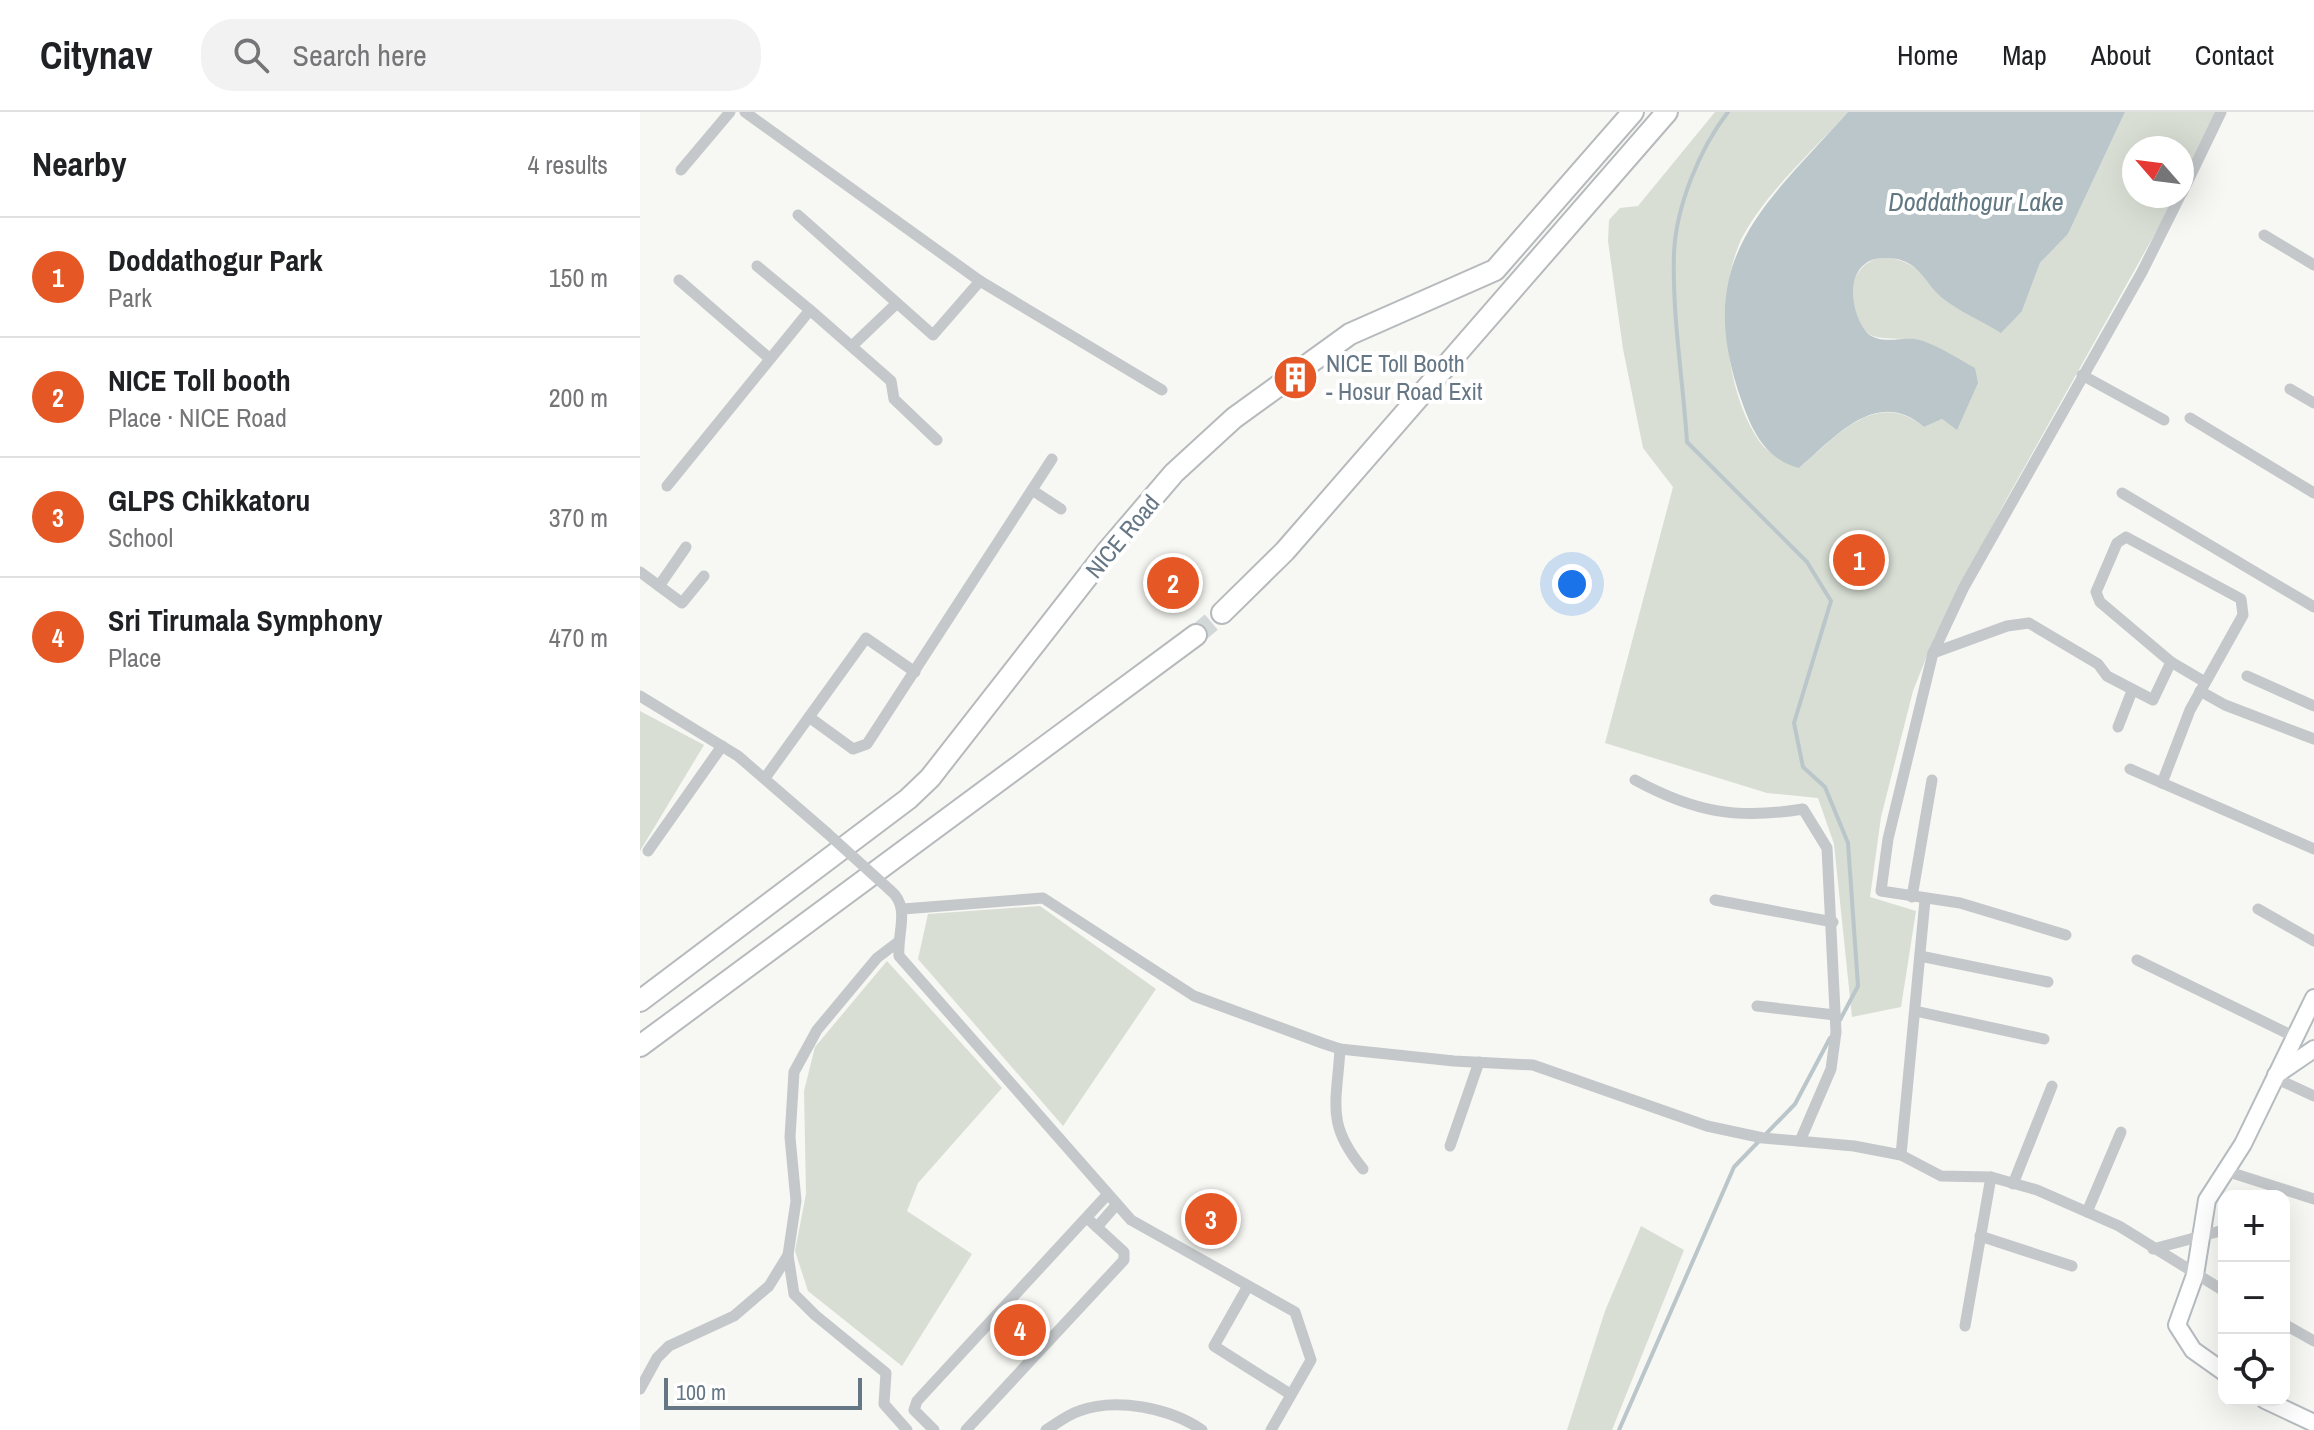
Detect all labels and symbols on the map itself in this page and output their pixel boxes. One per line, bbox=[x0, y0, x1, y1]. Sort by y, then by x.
north arrow bbox=[2122, 136, 2194, 208]
water label: Doddathogur Lake bbox=[1888, 184, 2064, 219]
place label: NICE Toll Booth - Hosur Road Exit bbox=[1326, 347, 1483, 407]
building icon: NICE Toll Booth - Hosur Road Exit bbox=[1271, 353, 1319, 401]
street label: NICE Road bbox=[1078, 488, 1166, 584]
pin: 1 bbox=[1833, 530, 1885, 590]
pin: 2 bbox=[1147, 553, 1199, 613]
your location bbox=[1552, 564, 1592, 604]
pin: 3 bbox=[1185, 1189, 1237, 1249]
pin: 4 bbox=[994, 1300, 1046, 1360]
scale bar bbox=[664, 1374, 862, 1410]

